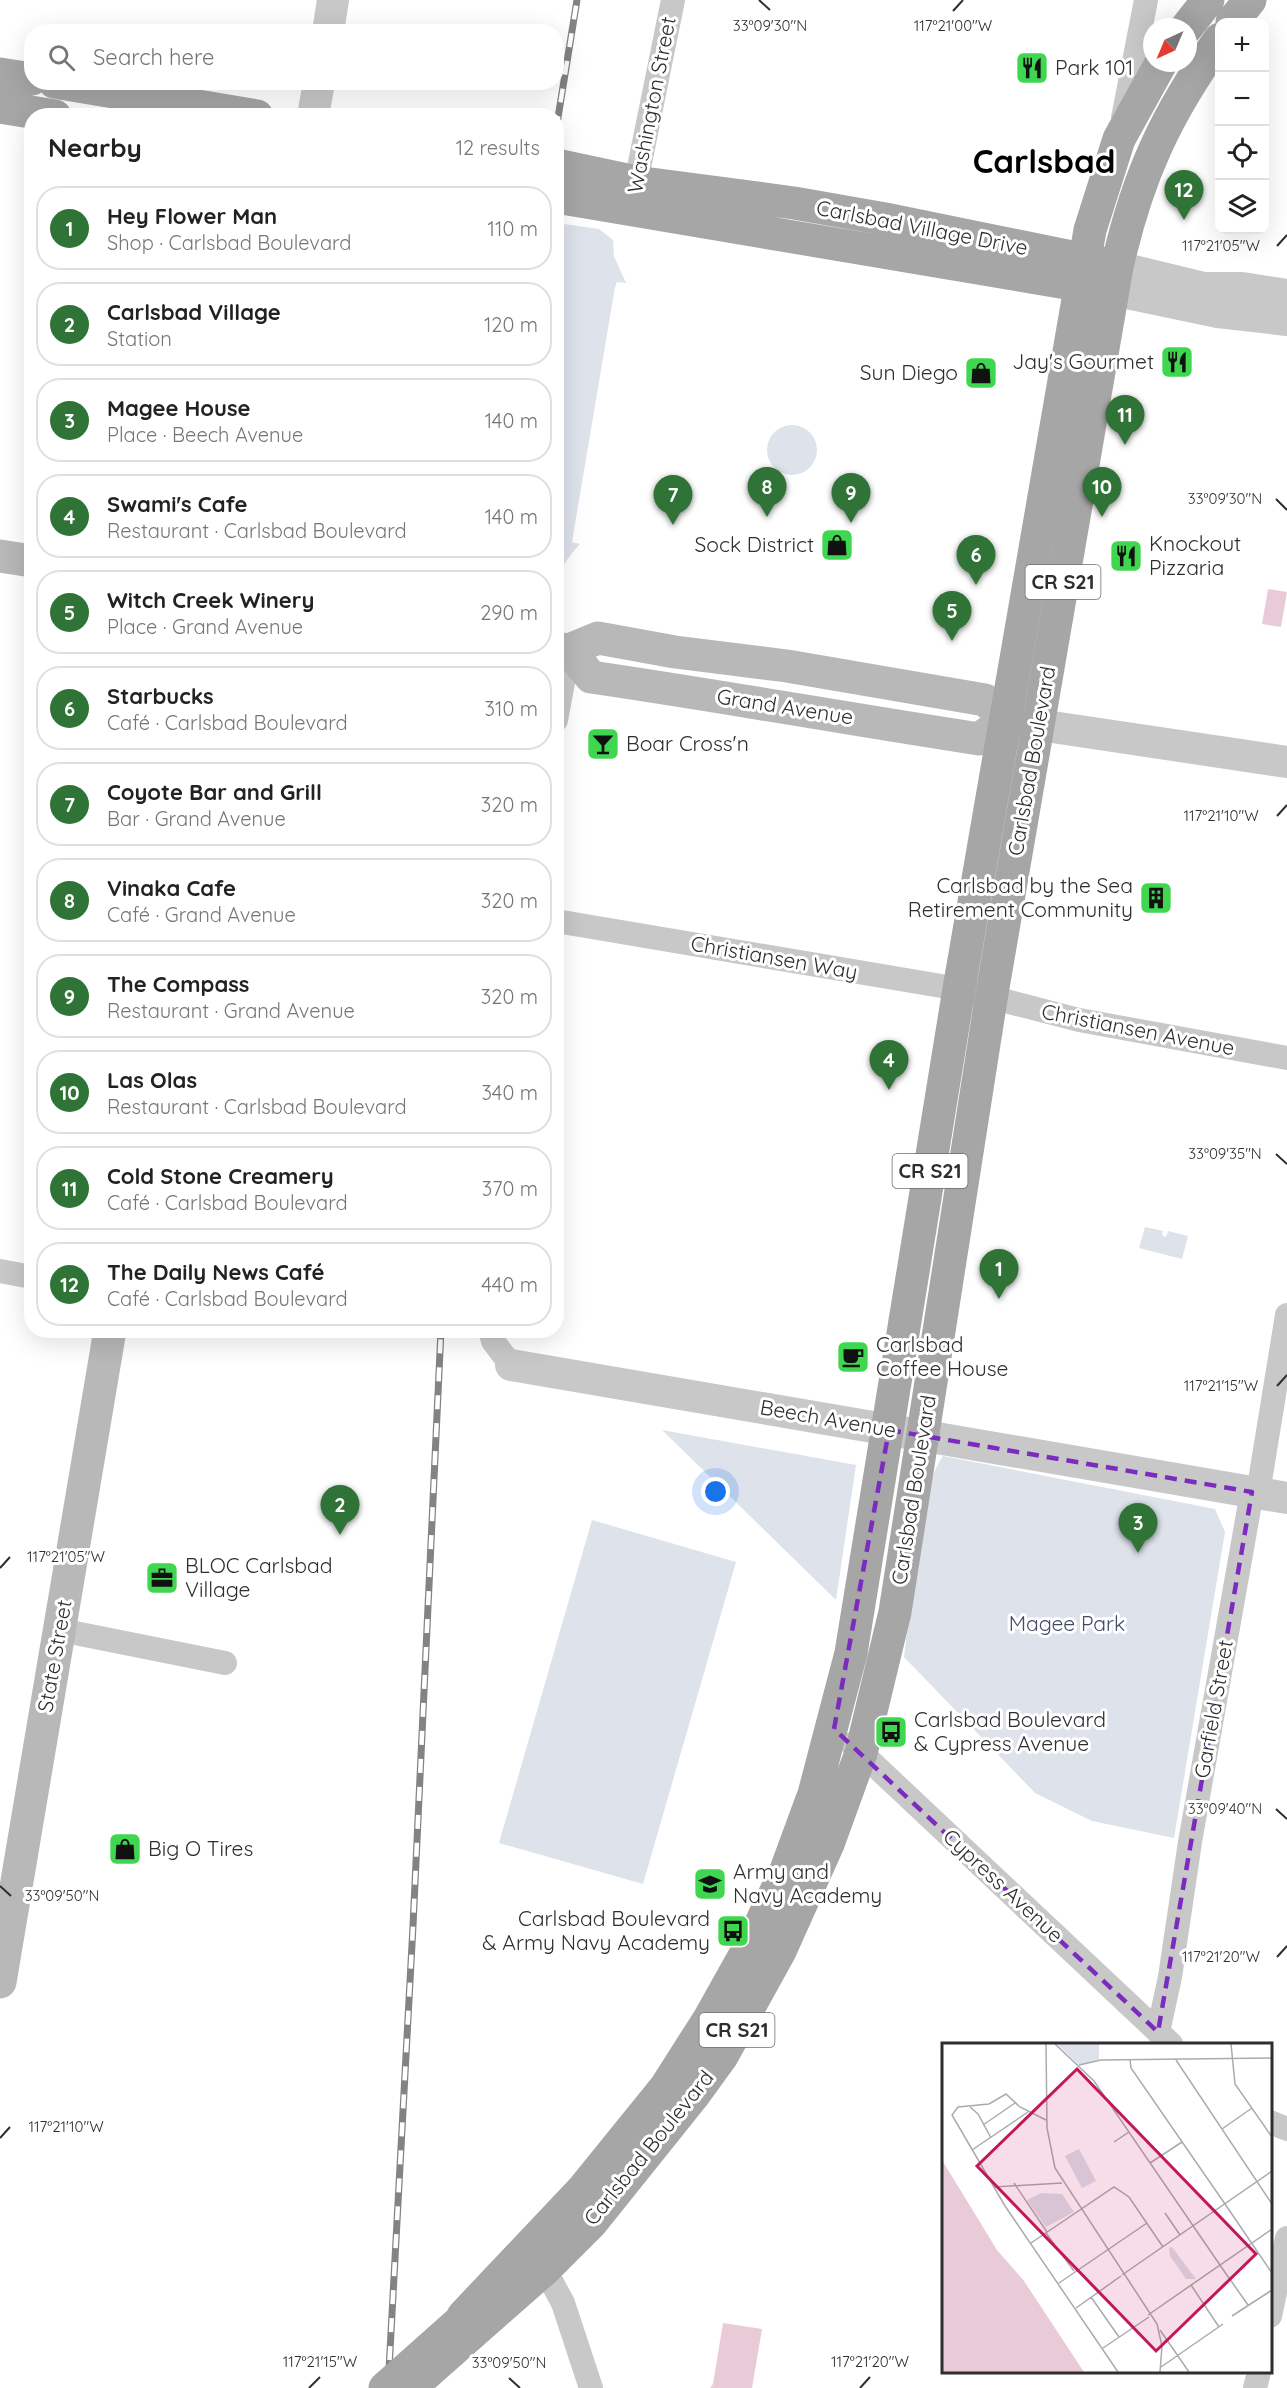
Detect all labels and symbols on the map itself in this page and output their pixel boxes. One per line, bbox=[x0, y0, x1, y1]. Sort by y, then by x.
street label: Washington Street bbox=[621, 14, 681, 195]
text: 33°09'30"N bbox=[733, 16, 807, 35]
text: 117°21'00"W bbox=[914, 16, 993, 35]
north arrow bbox=[1143, 18, 1197, 72]
restaurant icon: Park 101 bbox=[1014, 50, 1050, 86]
place label: Park 101 bbox=[1055, 54, 1133, 80]
district label: Carlsbad bbox=[973, 140, 1115, 181]
pin: 12 bbox=[1164, 170, 1204, 220]
street label: Carlsbad Village Drive bbox=[814, 194, 1030, 260]
text: 117°21'05"W bbox=[1182, 236, 1260, 255]
restaurant icon: Jay's Gourmet bbox=[1159, 344, 1195, 380]
place label: Jay's Gourmet bbox=[1012, 348, 1154, 374]
shop icon: Sun Diego bbox=[963, 355, 999, 391]
place label: Sun Diego bbox=[860, 359, 958, 385]
pin: 11 bbox=[1106, 396, 1144, 445]
pin: 8 bbox=[748, 468, 786, 517]
pin: 10 bbox=[1082, 468, 1122, 517]
pin: 9 bbox=[832, 474, 870, 523]
pin: 7 bbox=[654, 476, 692, 525]
text: 33°09'30"N bbox=[1188, 489, 1262, 508]
shop icon: Sock District bbox=[819, 527, 855, 563]
place label: Knockout Pizzaria bbox=[1149, 530, 1241, 580]
place label: Sock District bbox=[695, 531, 814, 557]
pin: 6 bbox=[956, 536, 996, 585]
restaurant icon: Knockout Pizzaria bbox=[1108, 538, 1144, 574]
road number: CR S21 bbox=[1026, 565, 1100, 599]
pin: 5 bbox=[932, 592, 972, 641]
street label: Carlsbad Boulevard bbox=[1002, 664, 1060, 858]
street label: Grand Avenue bbox=[715, 682, 855, 730]
bar icon: Boar Cross'n bbox=[585, 726, 621, 762]
place label: Boar Cross'n bbox=[626, 730, 749, 756]
text: 117°21'10"W bbox=[1183, 806, 1259, 825]
place label: Carlsbad by the Sea Retirement Community bbox=[908, 872, 1133, 922]
building icon: Carlsbad by the Sea Retirement Community bbox=[1138, 880, 1174, 916]
street label: Christiansen Way bbox=[689, 930, 860, 984]
street label: Christiansen Avenue bbox=[1040, 998, 1237, 1060]
pin: 4 bbox=[870, 1040, 908, 1090]
text: 33°09'35"N bbox=[1188, 1144, 1262, 1163]
road number: CR S21 bbox=[892, 1154, 968, 1188]
pin: 1 bbox=[980, 1250, 1018, 1299]
place label: Carlsbad Coffee House bbox=[876, 1331, 1008, 1381]
cafe icon: Carlsbad Coffee House bbox=[835, 1339, 871, 1375]
text: 117°21'15"W bbox=[1184, 1376, 1259, 1395]
street label: Beech Avenue bbox=[758, 1393, 898, 1443]
street label: Carlsbad Boulevard bbox=[885, 1393, 941, 1587]
your location bbox=[701, 1477, 730, 1506]
pin: 2 bbox=[320, 1486, 360, 1535]
pin: 3 bbox=[1118, 1504, 1158, 1553]
text: 117°21'05"W bbox=[27, 1547, 105, 1566]
place label: BLOC Carlsbad Village bbox=[185, 1552, 333, 1602]
office icon: BLOC Carlsbad Village bbox=[144, 1560, 180, 1596]
street label: State Street bbox=[31, 1598, 77, 1714]
park label: Magee Park bbox=[1009, 1610, 1125, 1636]
street label: Garfield Street bbox=[1188, 1638, 1238, 1780]
place label: Carlsbad Boulevard & Cypress Avenue bbox=[914, 1706, 1106, 1756]
bus stop icon: Carlsbad Boulevard & Cypress Avenue bbox=[873, 1714, 909, 1750]
text: 33°09'40"N bbox=[1188, 1799, 1262, 1818]
street label: Cypress Avenue bbox=[938, 1823, 1069, 1948]
shop icon: Big O Tires bbox=[107, 1831, 143, 1867]
place label: Big O Tires bbox=[148, 1835, 253, 1861]
place label: Army and Navy Academy bbox=[733, 1858, 882, 1908]
school or university icon: Army and Navy Academy bbox=[692, 1866, 728, 1902]
text: 33°09'50"N bbox=[25, 1886, 99, 1905]
place label: Carlsbad Boulevard & Army Navy Academy bbox=[482, 1905, 710, 1955]
bus stop icon: Carlsbad Boulevard & Army Navy Academy bbox=[715, 1913, 751, 1949]
text: 117°21'20"W bbox=[1182, 1947, 1261, 1966]
road number: CR S21 bbox=[700, 2013, 774, 2047]
inset map bbox=[942, 2043, 1272, 2373]
street label: Carlsbad Boulevard bbox=[578, 2065, 719, 2230]
text: 117°21'10"W bbox=[28, 2117, 104, 2136]
text: 117°21'15"W bbox=[283, 2352, 358, 2371]
text: 117°21'20"W bbox=[831, 2352, 910, 2371]
text: 33°09'50"N bbox=[472, 2353, 546, 2372]

